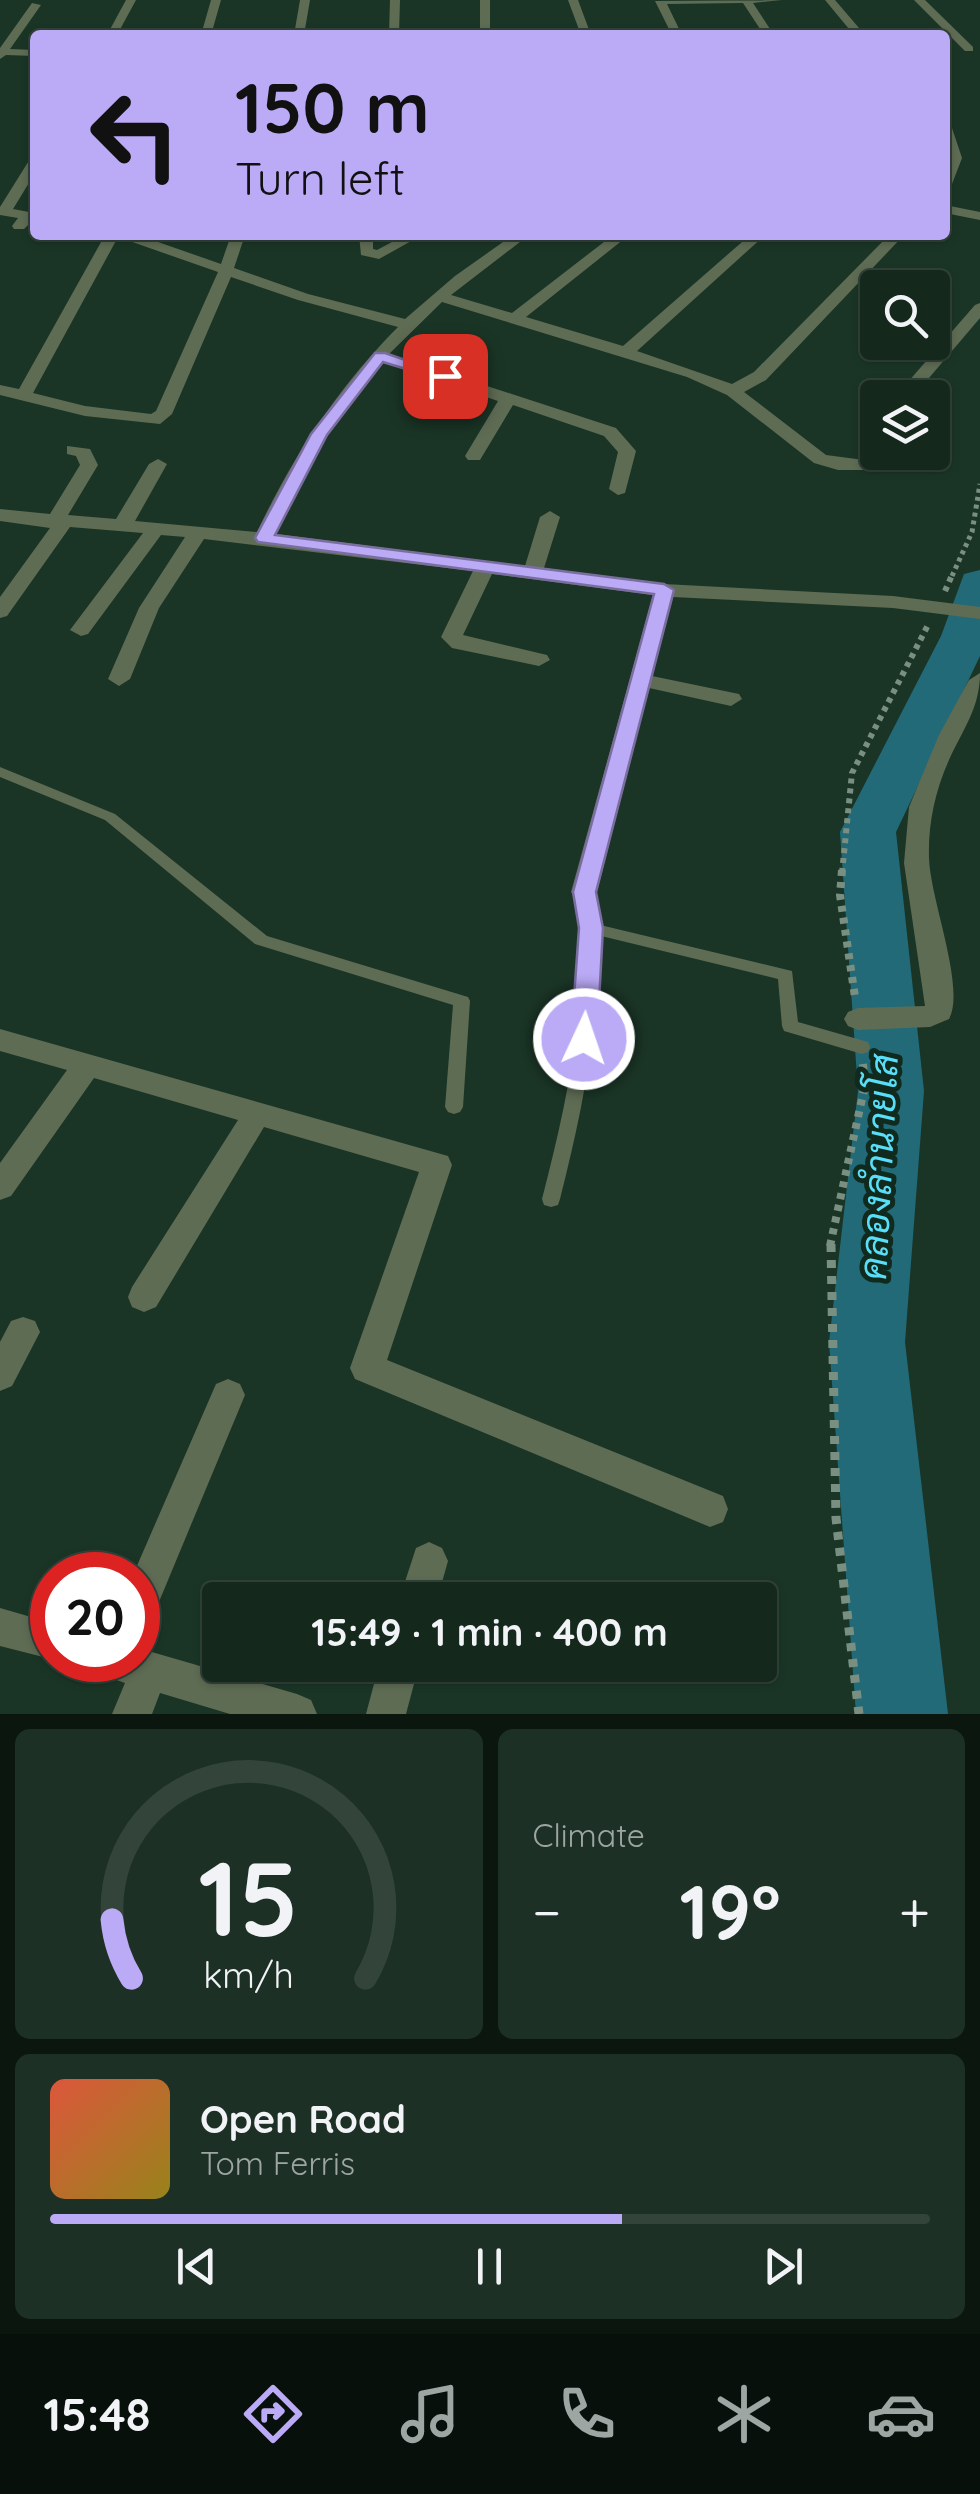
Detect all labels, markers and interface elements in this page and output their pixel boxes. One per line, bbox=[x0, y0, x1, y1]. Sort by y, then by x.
text: 150 m bbox=[235, 63, 430, 151]
icon: left bbox=[70, 70, 200, 200]
text: Turn left bbox=[235, 150, 405, 206]
map controls bbox=[860, 270, 950, 470]
button: search bbox=[860, 270, 950, 360]
pin bbox=[403, 334, 488, 419]
icon: arrive bbox=[418, 349, 473, 404]
button: layers bbox=[860, 380, 950, 470]
position arrow bbox=[532, 987, 636, 1091]
water label: คลองลำนายโส bbox=[848, 1052, 908, 1281]
speed limit sign: 20 bbox=[30, 1552, 160, 1682]
text: 15:49 · 1 min · 400 m bbox=[311, 1608, 668, 1656]
text: Climate bbox=[533, 1815, 645, 1855]
text: 15 bbox=[199, 1832, 299, 1962]
text: 19° bbox=[679, 1864, 781, 1958]
text: − bbox=[533, 1877, 561, 1946]
text: + bbox=[899, 1877, 930, 1946]
text: km/h bbox=[203, 1952, 294, 1997]
text: Open Road bbox=[200, 2095, 406, 2143]
text: Tom Ferris bbox=[200, 2143, 355, 2183]
icon: previous bbox=[169, 2239, 224, 2294]
icon: pause bbox=[462, 2239, 517, 2294]
icon: next bbox=[756, 2239, 811, 2294]
icon: directions bbox=[238, 2379, 308, 2449]
icon: music bbox=[395, 2379, 465, 2449]
icon: phone bbox=[552, 2379, 622, 2449]
icon: climate bbox=[709, 2379, 779, 2449]
icon: car bbox=[866, 2379, 936, 2449]
text: 15:48 bbox=[44, 2386, 150, 2442]

